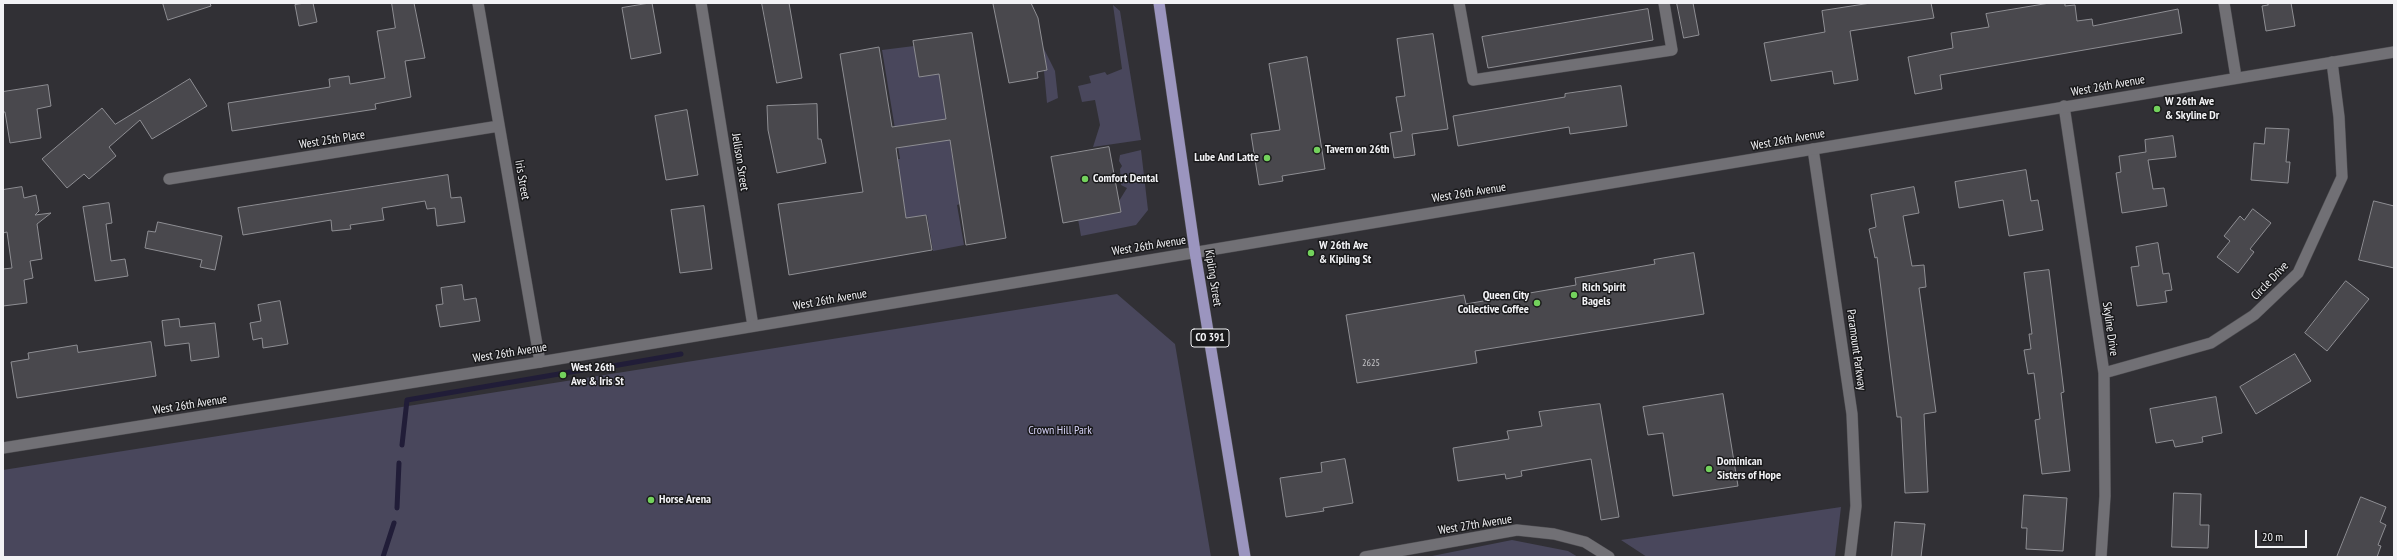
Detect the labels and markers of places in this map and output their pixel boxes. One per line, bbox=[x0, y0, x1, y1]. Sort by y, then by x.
place label: W 26th Ave & Skyline Dr bbox=[2165, 95, 2219, 123]
marker: W 26th Ave & Skyline Dr bbox=[2152, 104, 2162, 114]
place label: Tavern on 26th bbox=[1325, 143, 1389, 157]
marker: Tavern on 26th bbox=[1312, 145, 1322, 155]
place label: Lube And Latte bbox=[1194, 151, 1259, 165]
marker: Lube And Latte bbox=[1262, 153, 1272, 163]
place label: Comfort Dental bbox=[1093, 172, 1158, 186]
marker: Comfort Dental bbox=[1080, 174, 1090, 184]
place label: W 26th Ave & Kipling St bbox=[1319, 239, 1371, 267]
marker: W 26th Ave & Kipling St bbox=[1306, 248, 1316, 258]
place label: Rich Spirit Bagels bbox=[1582, 281, 1626, 309]
place label: Queen City Collective Coffee bbox=[1458, 289, 1529, 317]
marker: Rich Spirit Bagels bbox=[1569, 290, 1579, 300]
marker: Queen City Collective Coffee bbox=[1532, 298, 1542, 308]
place label: West 26th Ave & Iris St bbox=[571, 361, 624, 389]
marker: West 26th Ave & Iris St bbox=[558, 370, 568, 380]
place label: Dominican Sisters of Hope bbox=[1717, 455, 1781, 483]
marker: Dominican Sisters of Hope bbox=[1704, 464, 1714, 474]
place label: Horse Arena bbox=[659, 493, 711, 507]
marker: Horse Arena bbox=[646, 495, 656, 505]

